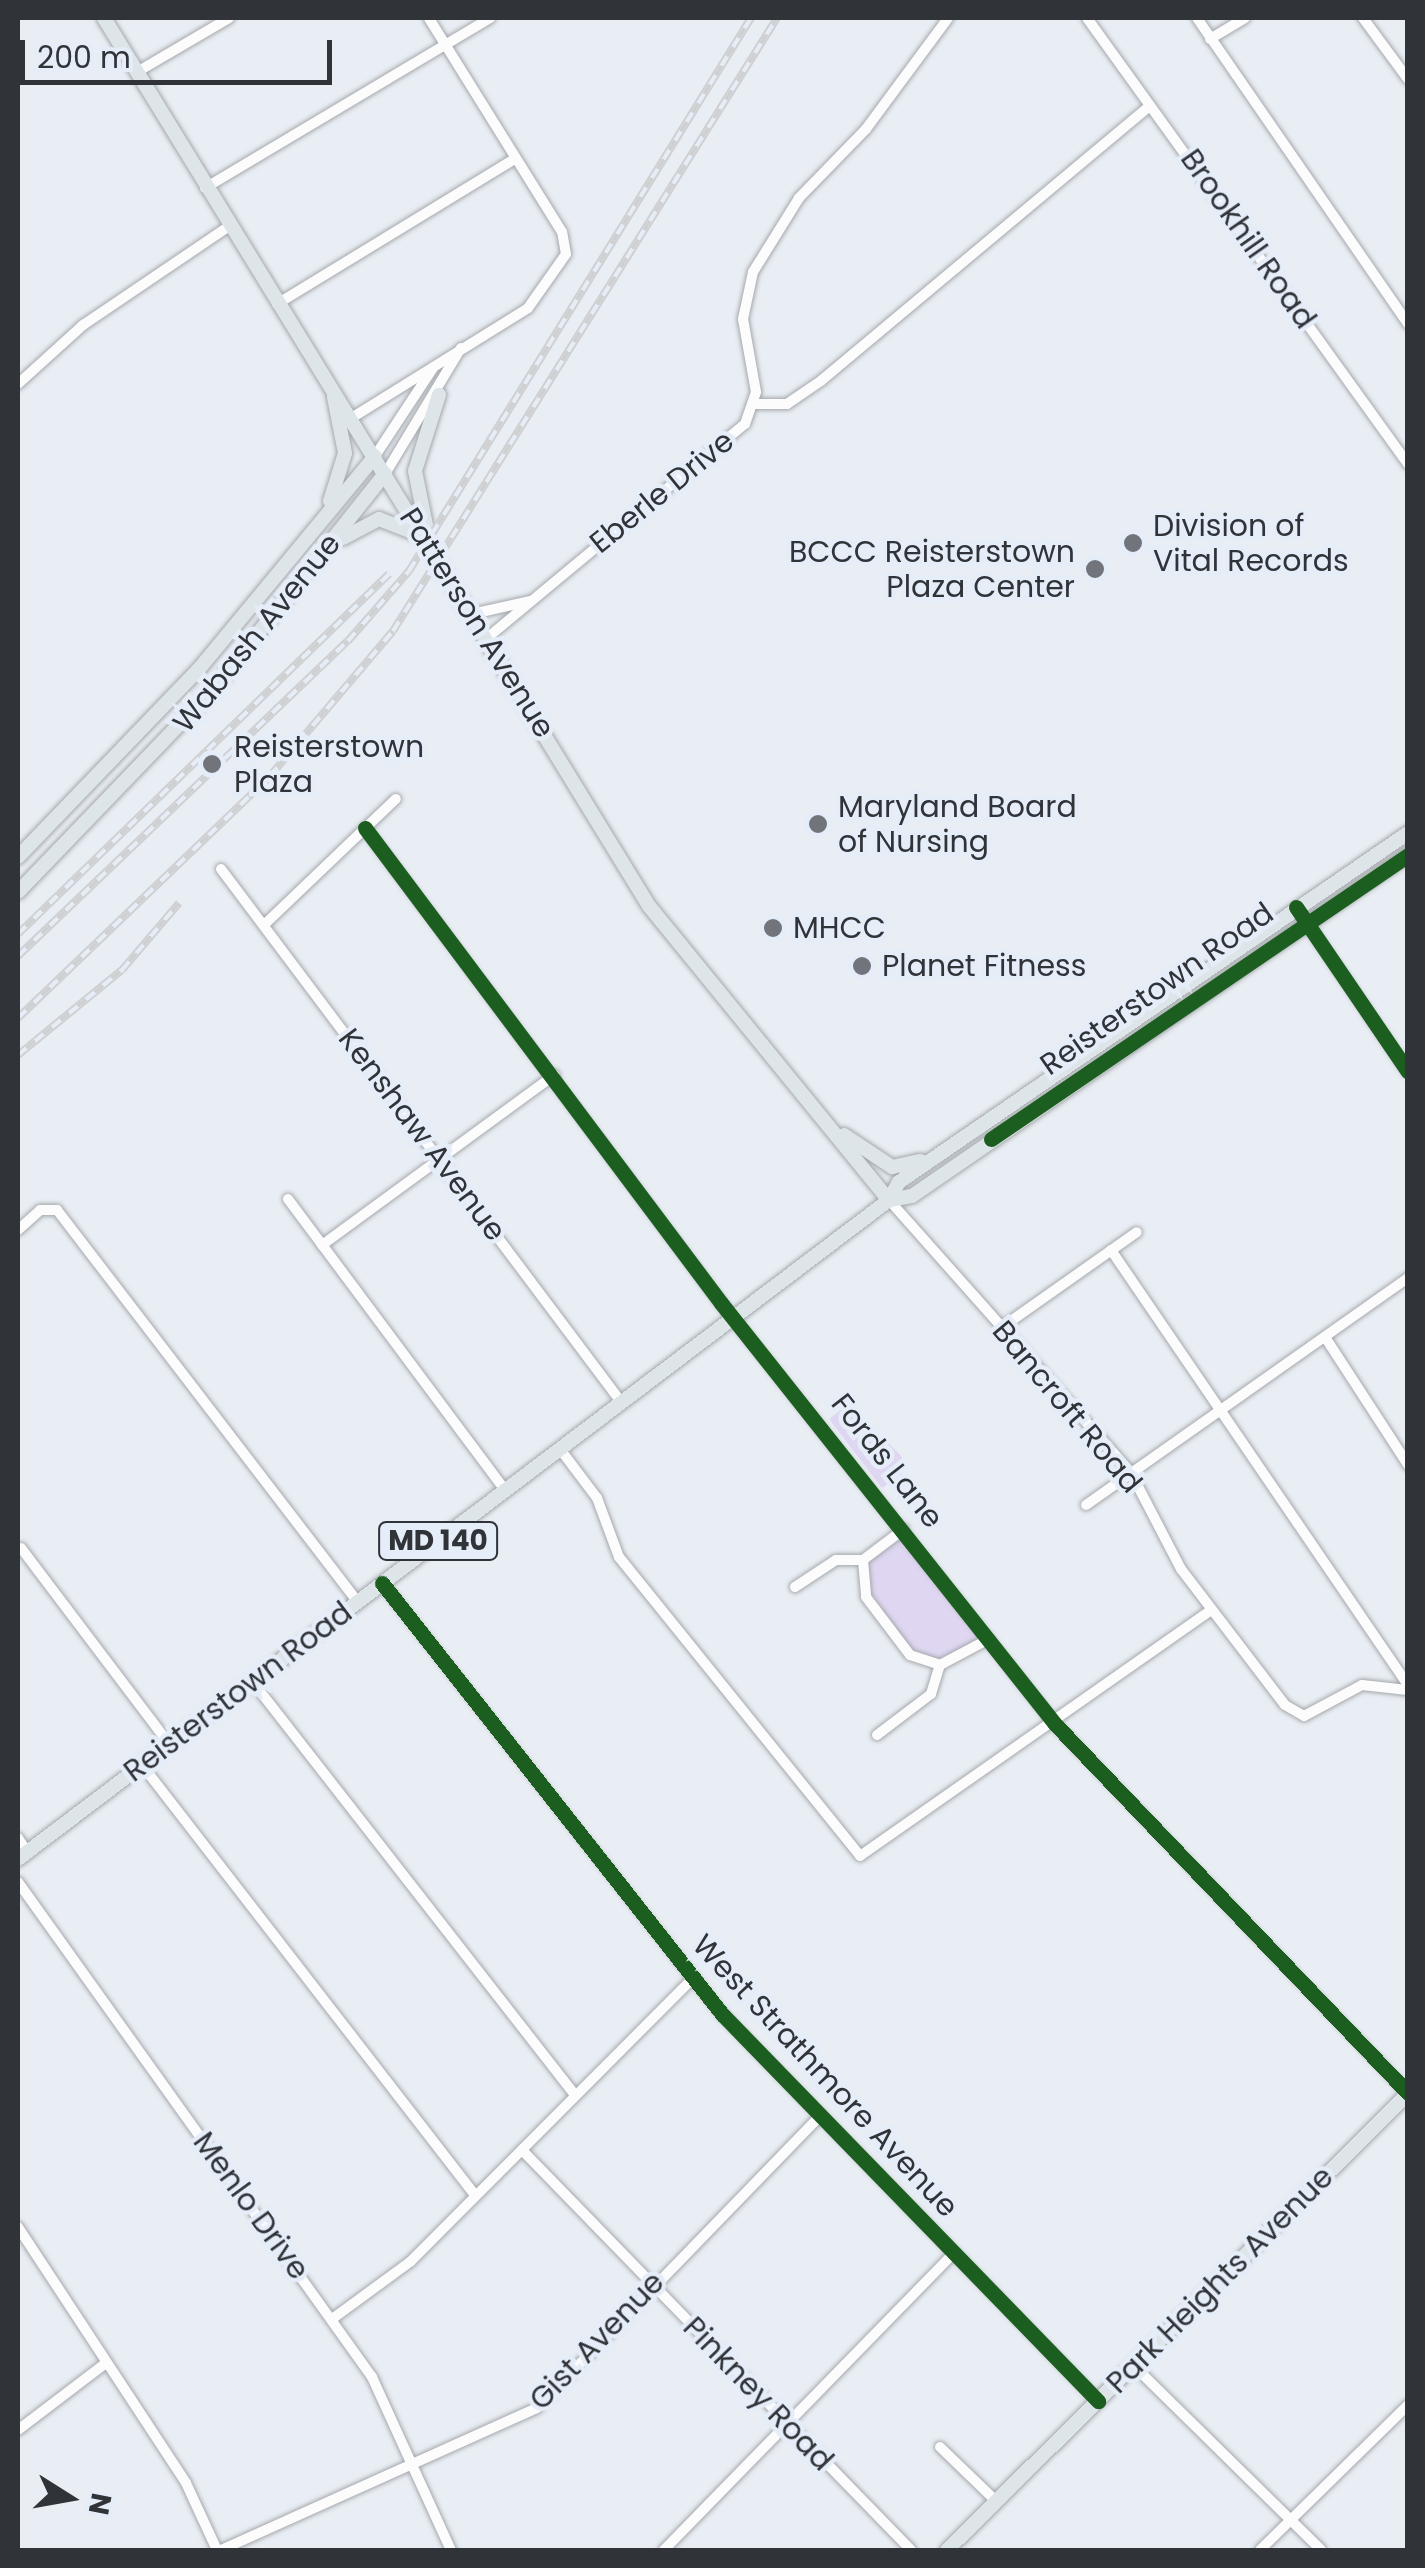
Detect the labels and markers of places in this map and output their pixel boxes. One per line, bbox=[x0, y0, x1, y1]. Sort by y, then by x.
place label: Division of Vital Records bbox=[1153, 508, 1349, 578]
marker: Division of Vital Records bbox=[1122, 532, 1144, 554]
place label: BCCC Reisterstown Plaza Center bbox=[789, 534, 1075, 604]
marker: BCCC Reisterstown Plaza Center bbox=[1084, 558, 1106, 580]
place label: Reisterstown Plaza bbox=[234, 729, 424, 800]
marker: Reisterstown Plaza bbox=[199, 751, 225, 777]
place label: Maryland Board of Nursing bbox=[838, 789, 1077, 860]
marker: Maryland Board of Nursing bbox=[807, 813, 829, 835]
place label: MHCC bbox=[793, 910, 886, 946]
marker: MHCC bbox=[762, 917, 784, 939]
place label: Planet Fitness bbox=[882, 948, 1086, 984]
marker: Planet Fitness bbox=[851, 955, 873, 977]

